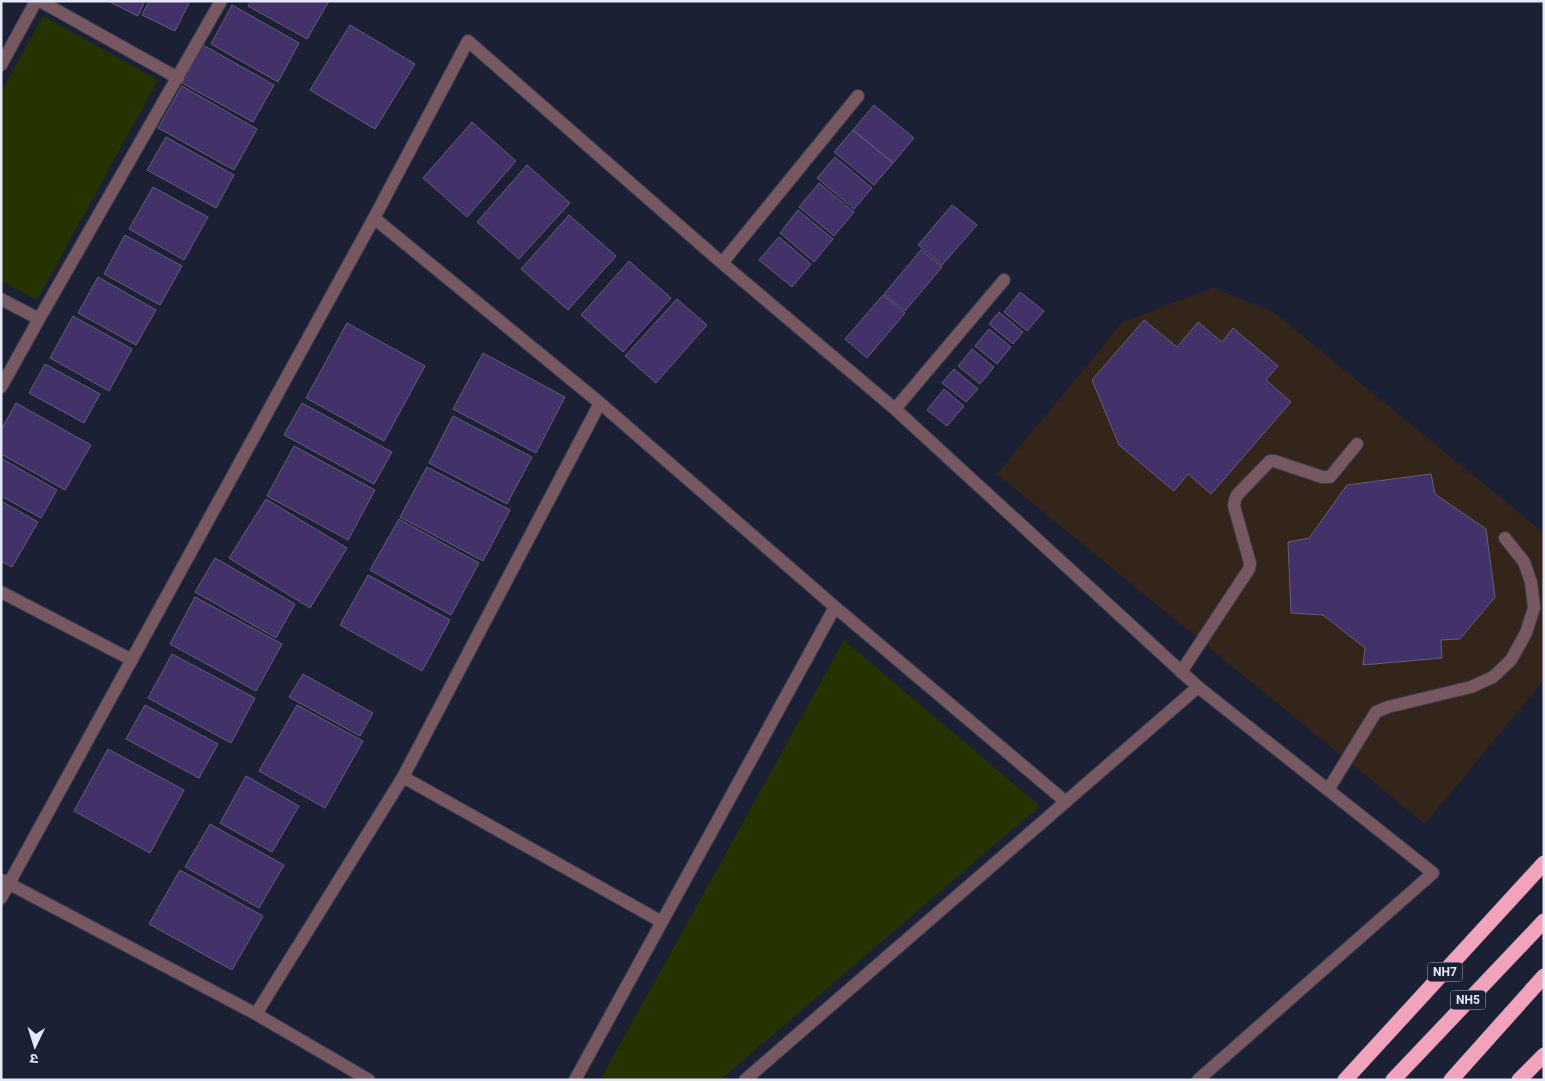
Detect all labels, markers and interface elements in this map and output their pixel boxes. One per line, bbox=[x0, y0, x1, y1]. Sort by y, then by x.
road number: NH7 bbox=[1428, 962, 1462, 982]
road number: NH5 bbox=[1450, 990, 1486, 1010]
north arrow bbox=[10, 1021, 60, 1071]
text: उ bbox=[29, 1051, 39, 1067]

